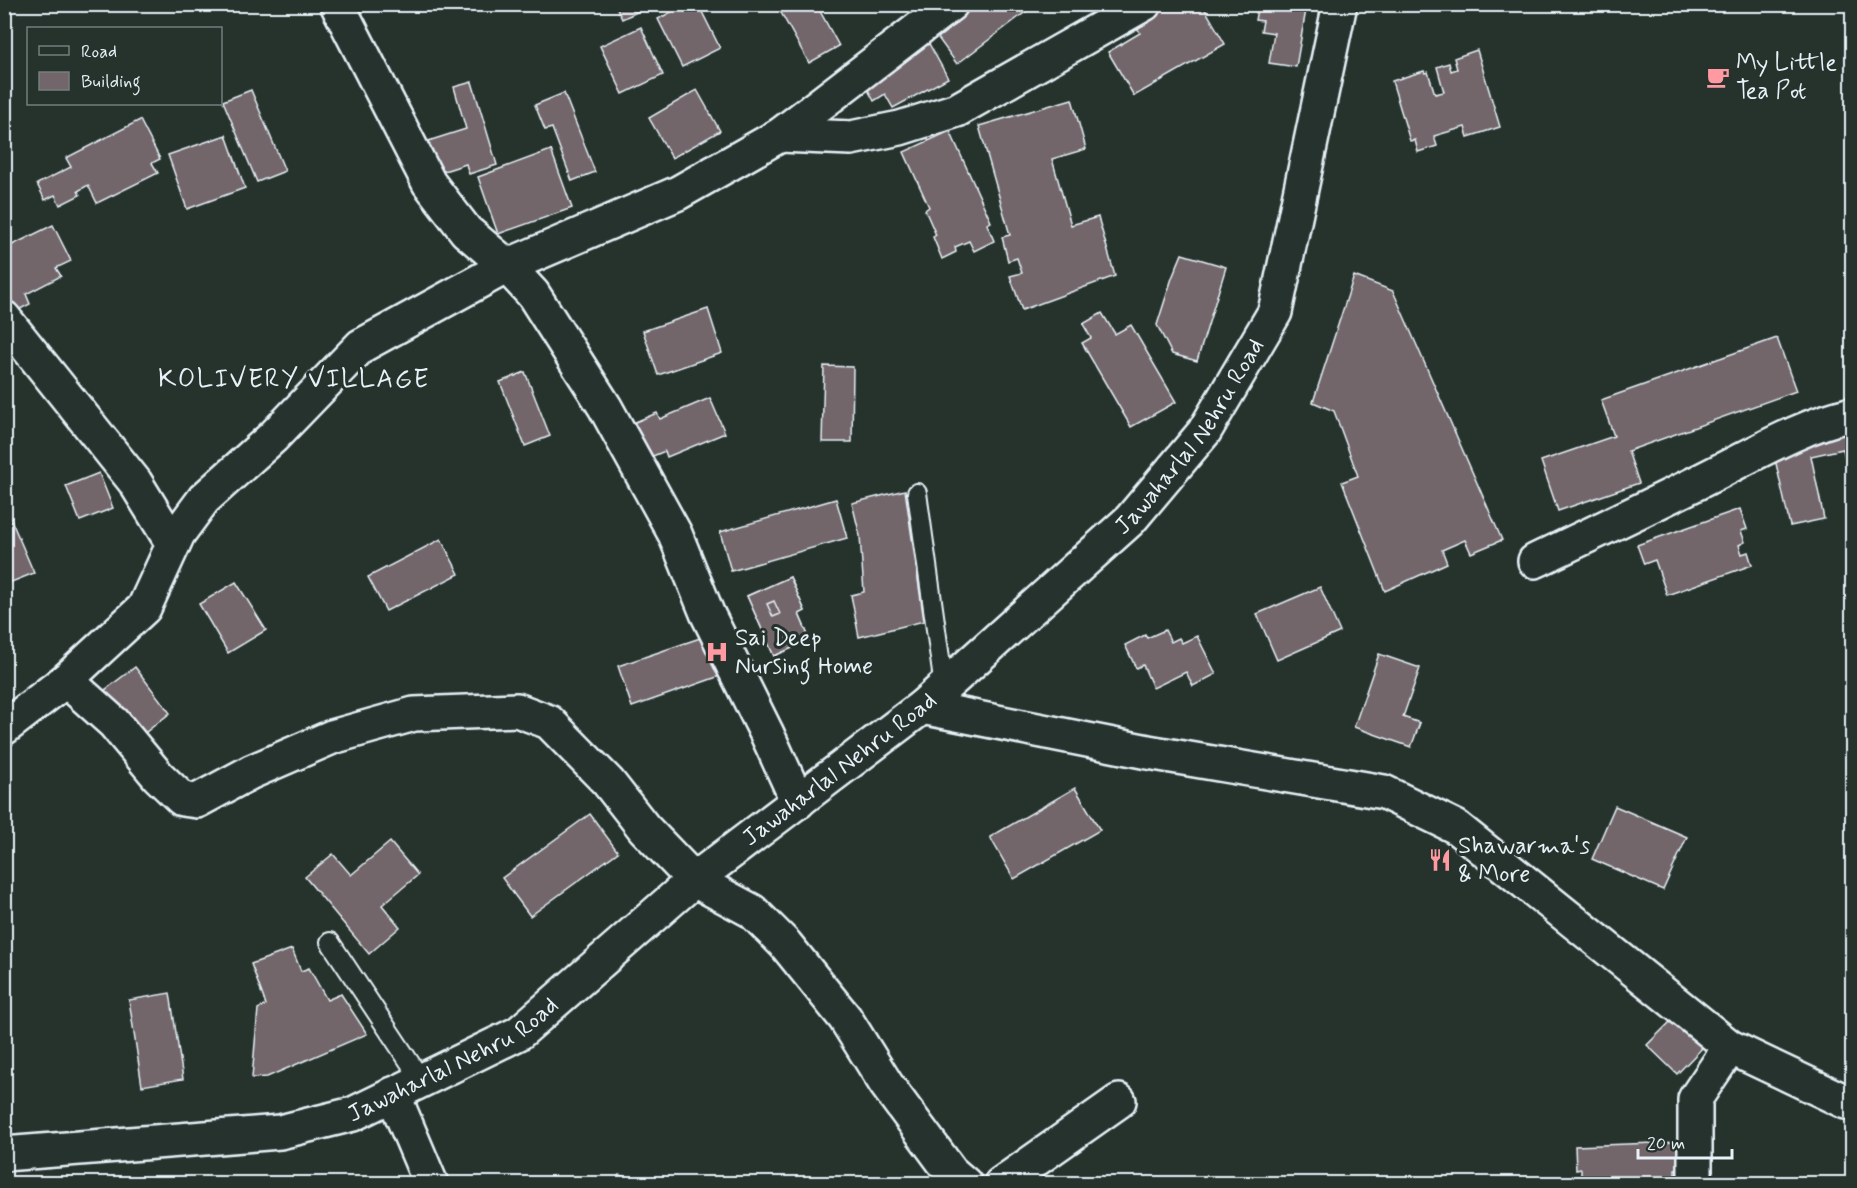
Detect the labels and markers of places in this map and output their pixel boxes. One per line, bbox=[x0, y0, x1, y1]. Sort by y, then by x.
place label: My Little Tea Pot bbox=[1736, 48, 1837, 107]
cafe icon: My Little Tea Pot bbox=[1705, 64, 1731, 90]
place label: Sai Deep Nursing Home bbox=[735, 623, 873, 685]
hospital icon: Sai Deep Nursing Home bbox=[704, 639, 730, 665]
place label: Shawarma's & More bbox=[1458, 831, 1591, 890]
restaurant icon: Shawarma's & More bbox=[1427, 847, 1453, 873]

